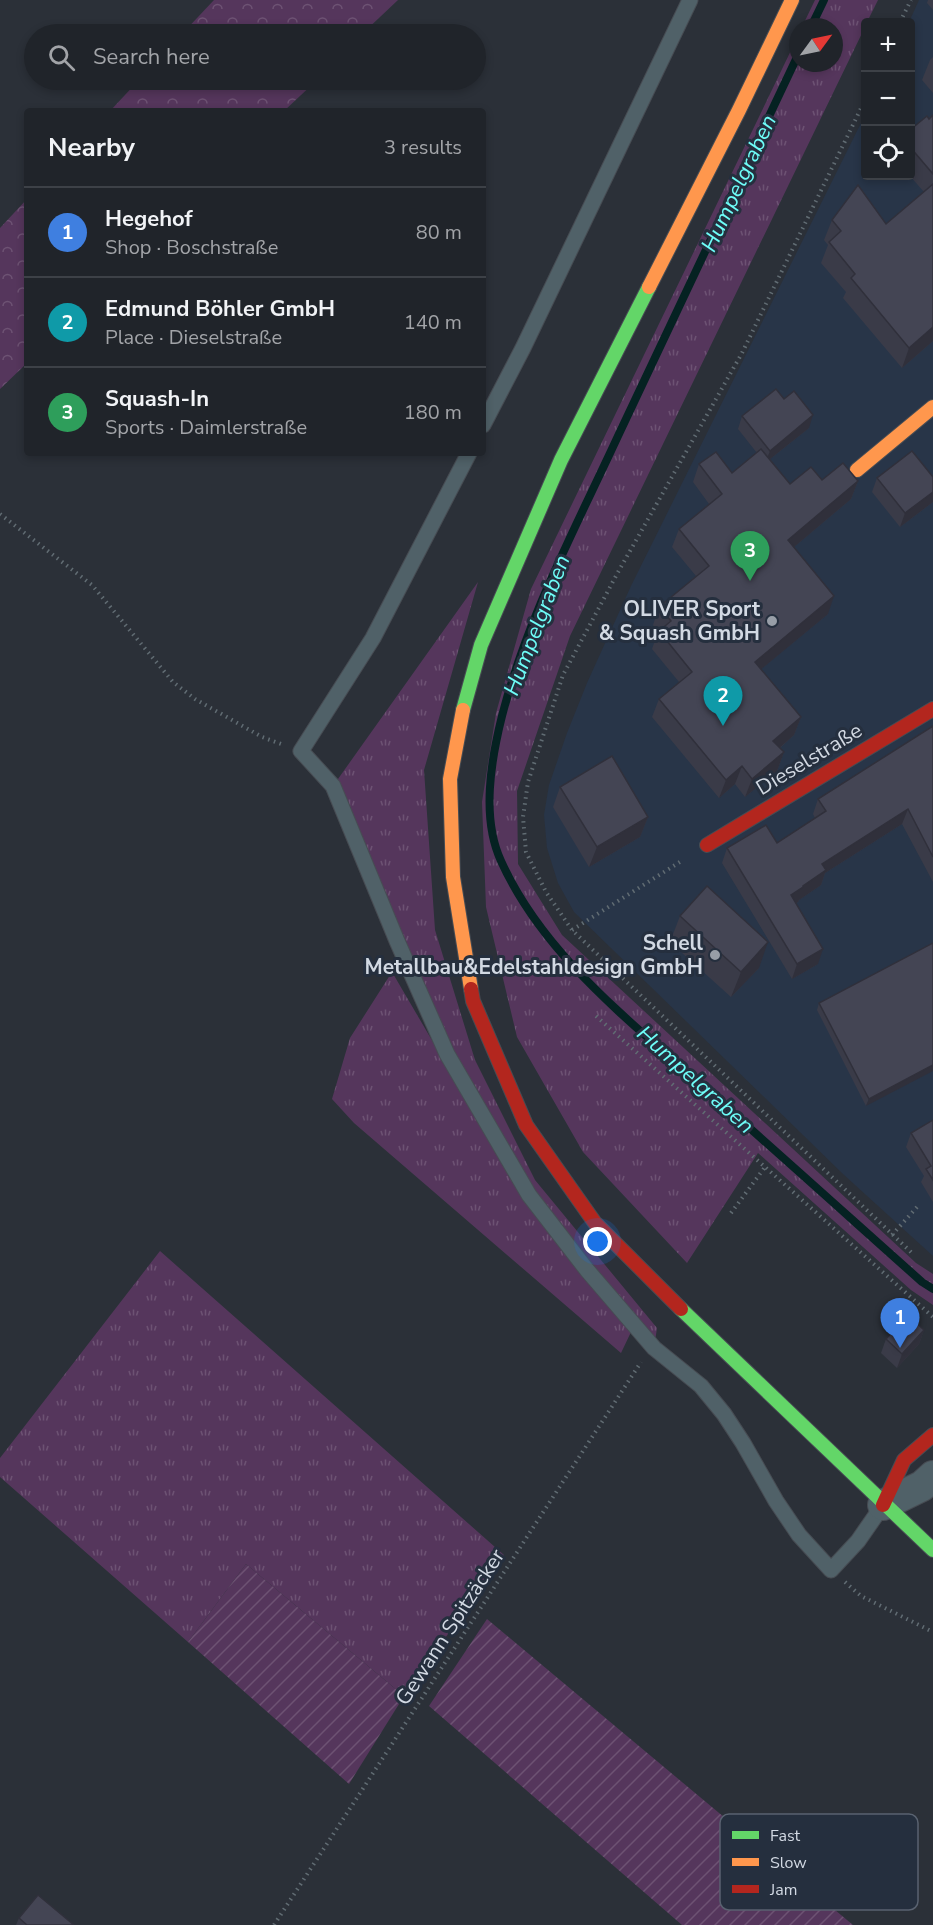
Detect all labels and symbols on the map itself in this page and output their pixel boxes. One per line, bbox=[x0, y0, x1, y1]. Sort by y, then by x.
north arrow bbox=[789, 18, 843, 72]
water label: Humpelgraben bbox=[694, 110, 784, 257]
pin: 3 bbox=[730, 532, 770, 581]
water label: Humpelgraben bbox=[496, 551, 577, 700]
place label: OLIVER Sport & Squash GmbH bbox=[599, 595, 761, 647]
marker: OLIVER Sport & Squash GmbH bbox=[765, 614, 779, 628]
pin: 2 bbox=[704, 676, 742, 726]
street label: Dieselstraße bbox=[751, 716, 867, 802]
place label: Schell Metallbau&Edelstahldesign GmbH bbox=[364, 929, 703, 981]
marker: Schell Metallbau&Edelstahldesign GmbH bbox=[708, 948, 722, 962]
water label: Humpelgraben bbox=[630, 1019, 760, 1140]
your location bbox=[583, 1227, 612, 1256]
pin: 1 bbox=[880, 1298, 920, 1348]
street label: Gewann Spitzäcker bbox=[389, 1543, 511, 1710]
legend bbox=[720, 1814, 918, 1910]
text: Fast bbox=[770, 1825, 801, 1847]
text: Slow bbox=[770, 1852, 807, 1874]
text: Jam bbox=[769, 1879, 797, 1901]

